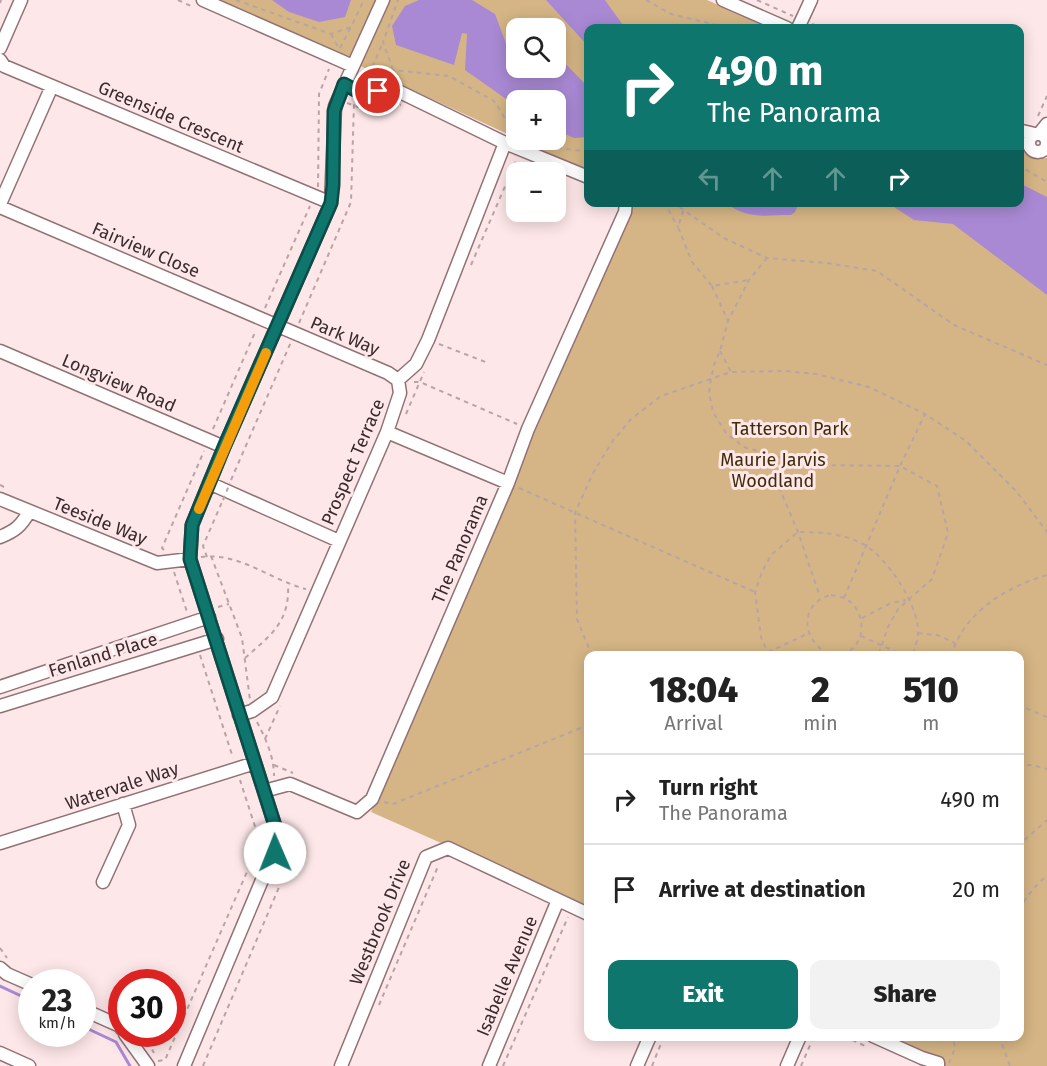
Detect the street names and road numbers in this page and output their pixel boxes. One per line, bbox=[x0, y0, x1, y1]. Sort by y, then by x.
street label: Greenside Crescent bbox=[95, 76, 248, 158]
street label: Fairview Close bbox=[89, 217, 203, 283]
street label: Park Way bbox=[307, 312, 383, 360]
street label: Longview Road bbox=[59, 349, 179, 417]
street label: Prospect Terrace bbox=[316, 396, 390, 528]
street label: The Panorama bbox=[427, 491, 493, 607]
street label: Teeside Way bbox=[50, 492, 150, 550]
street label: Fenland Place bbox=[46, 628, 160, 682]
street label: Watervale Way bbox=[63, 757, 182, 815]
street label: Westbrook Drive bbox=[345, 856, 415, 988]
street label: Isabelle Avenue bbox=[472, 913, 542, 1039]

